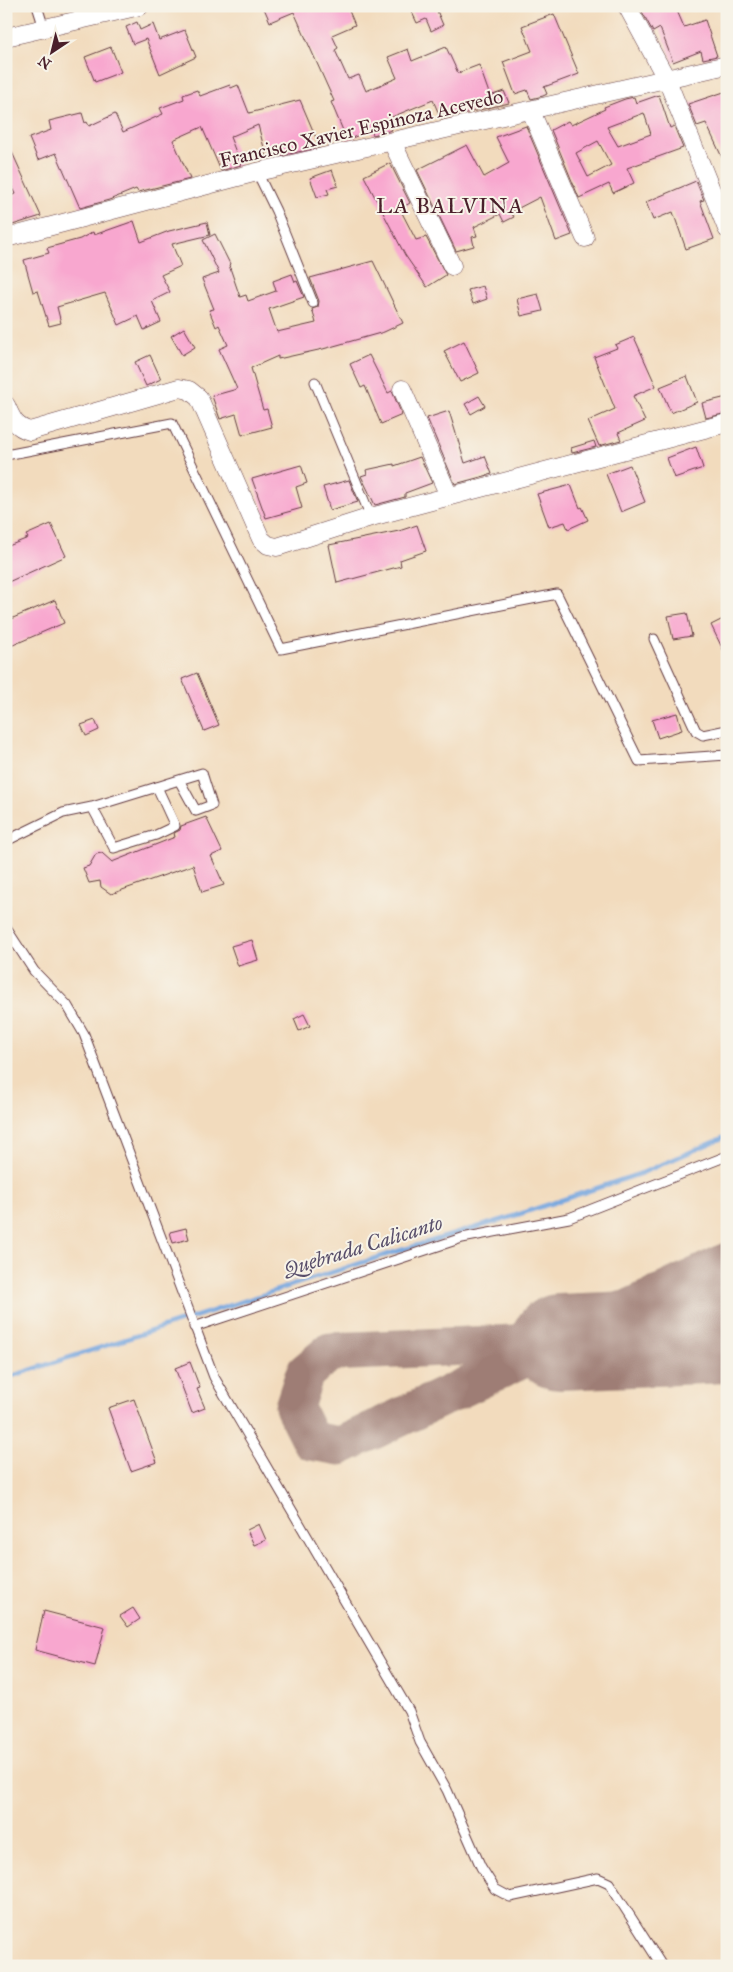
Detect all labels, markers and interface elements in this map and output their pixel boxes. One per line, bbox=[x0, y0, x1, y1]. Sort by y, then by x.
north arrow bbox=[28, 28, 78, 78]
text: N bbox=[35, 52, 55, 73]
street label: Francisco Xavier Espinoza Acevedo bbox=[217, 84, 505, 172]
district label: LA BALVINA bbox=[376, 192, 524, 219]
water label: Quebrada Calicanto bbox=[279, 1209, 446, 1283]

